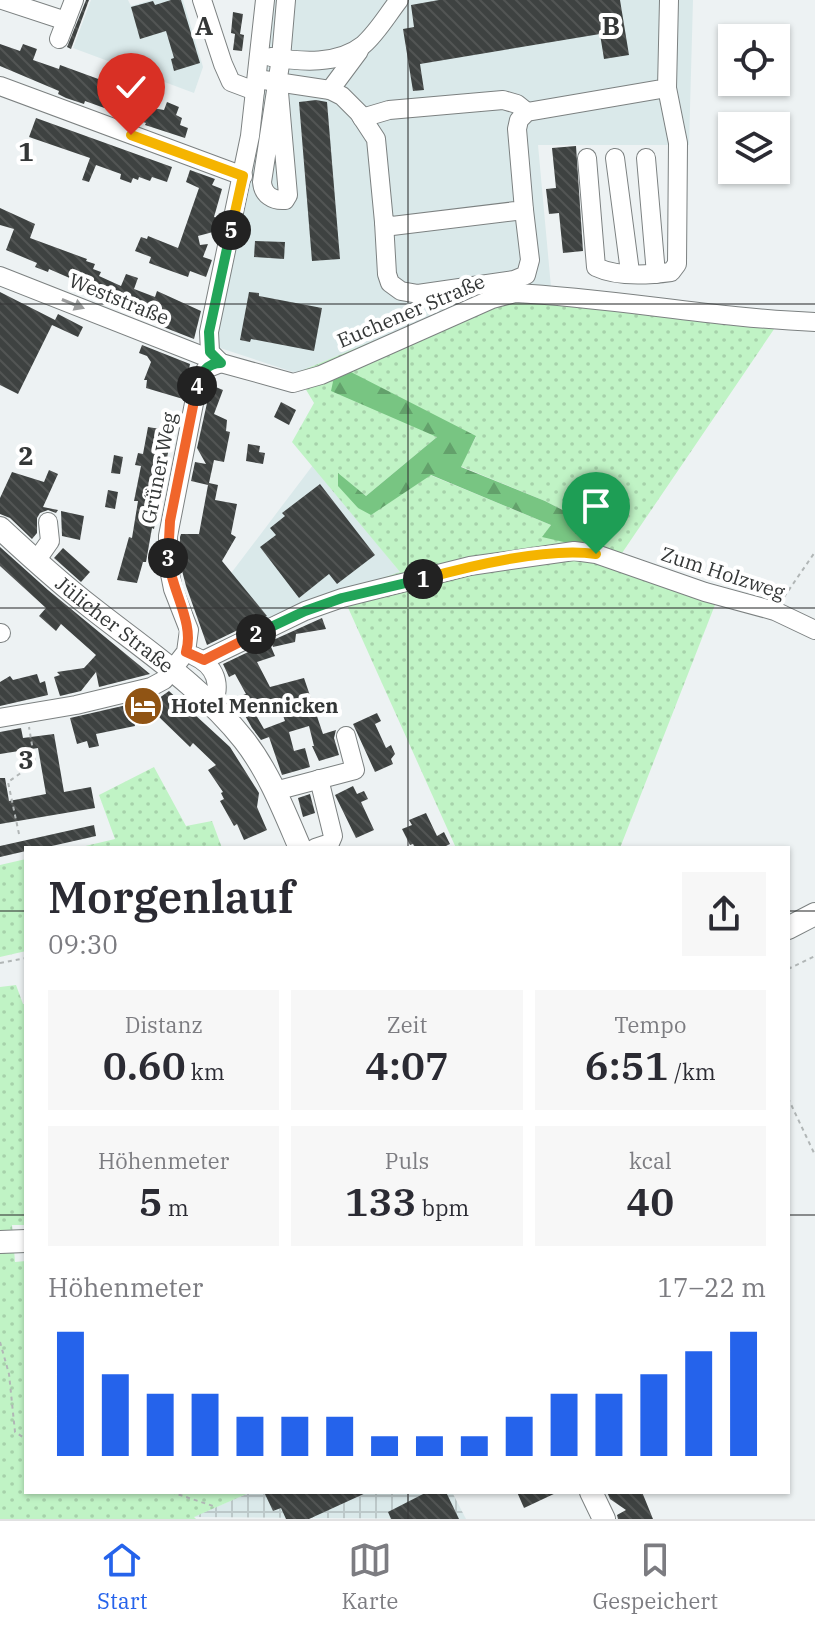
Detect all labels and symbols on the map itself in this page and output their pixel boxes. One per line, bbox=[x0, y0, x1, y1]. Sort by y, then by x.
text: A bbox=[195, 8, 213, 42]
text: B bbox=[602, 8, 620, 42]
pin bbox=[97, 53, 165, 135]
text: 1 bbox=[18, 134, 34, 168]
pin: 5 bbox=[211, 210, 251, 250]
street label: Weststraße bbox=[65, 266, 173, 331]
street label: Euchener Straße bbox=[333, 267, 489, 354]
one-way arrow bbox=[61, 298, 85, 311]
pin: 4 bbox=[177, 366, 217, 406]
street label: Grüner Weg bbox=[134, 410, 183, 526]
text: 2 bbox=[18, 438, 34, 472]
pin bbox=[562, 472, 630, 554]
pin: 3 bbox=[148, 538, 188, 578]
street label: Zum Holzweg bbox=[658, 540, 789, 605]
pin: 1 bbox=[403, 559, 443, 599]
street label: Jülicher Straße bbox=[50, 570, 180, 679]
pin: 2 bbox=[236, 614, 276, 654]
hotel icon: Hotel Mennicken bbox=[122, 685, 164, 727]
place label: Hotel Mennicken bbox=[171, 692, 339, 719]
text: 3 bbox=[18, 742, 34, 776]

